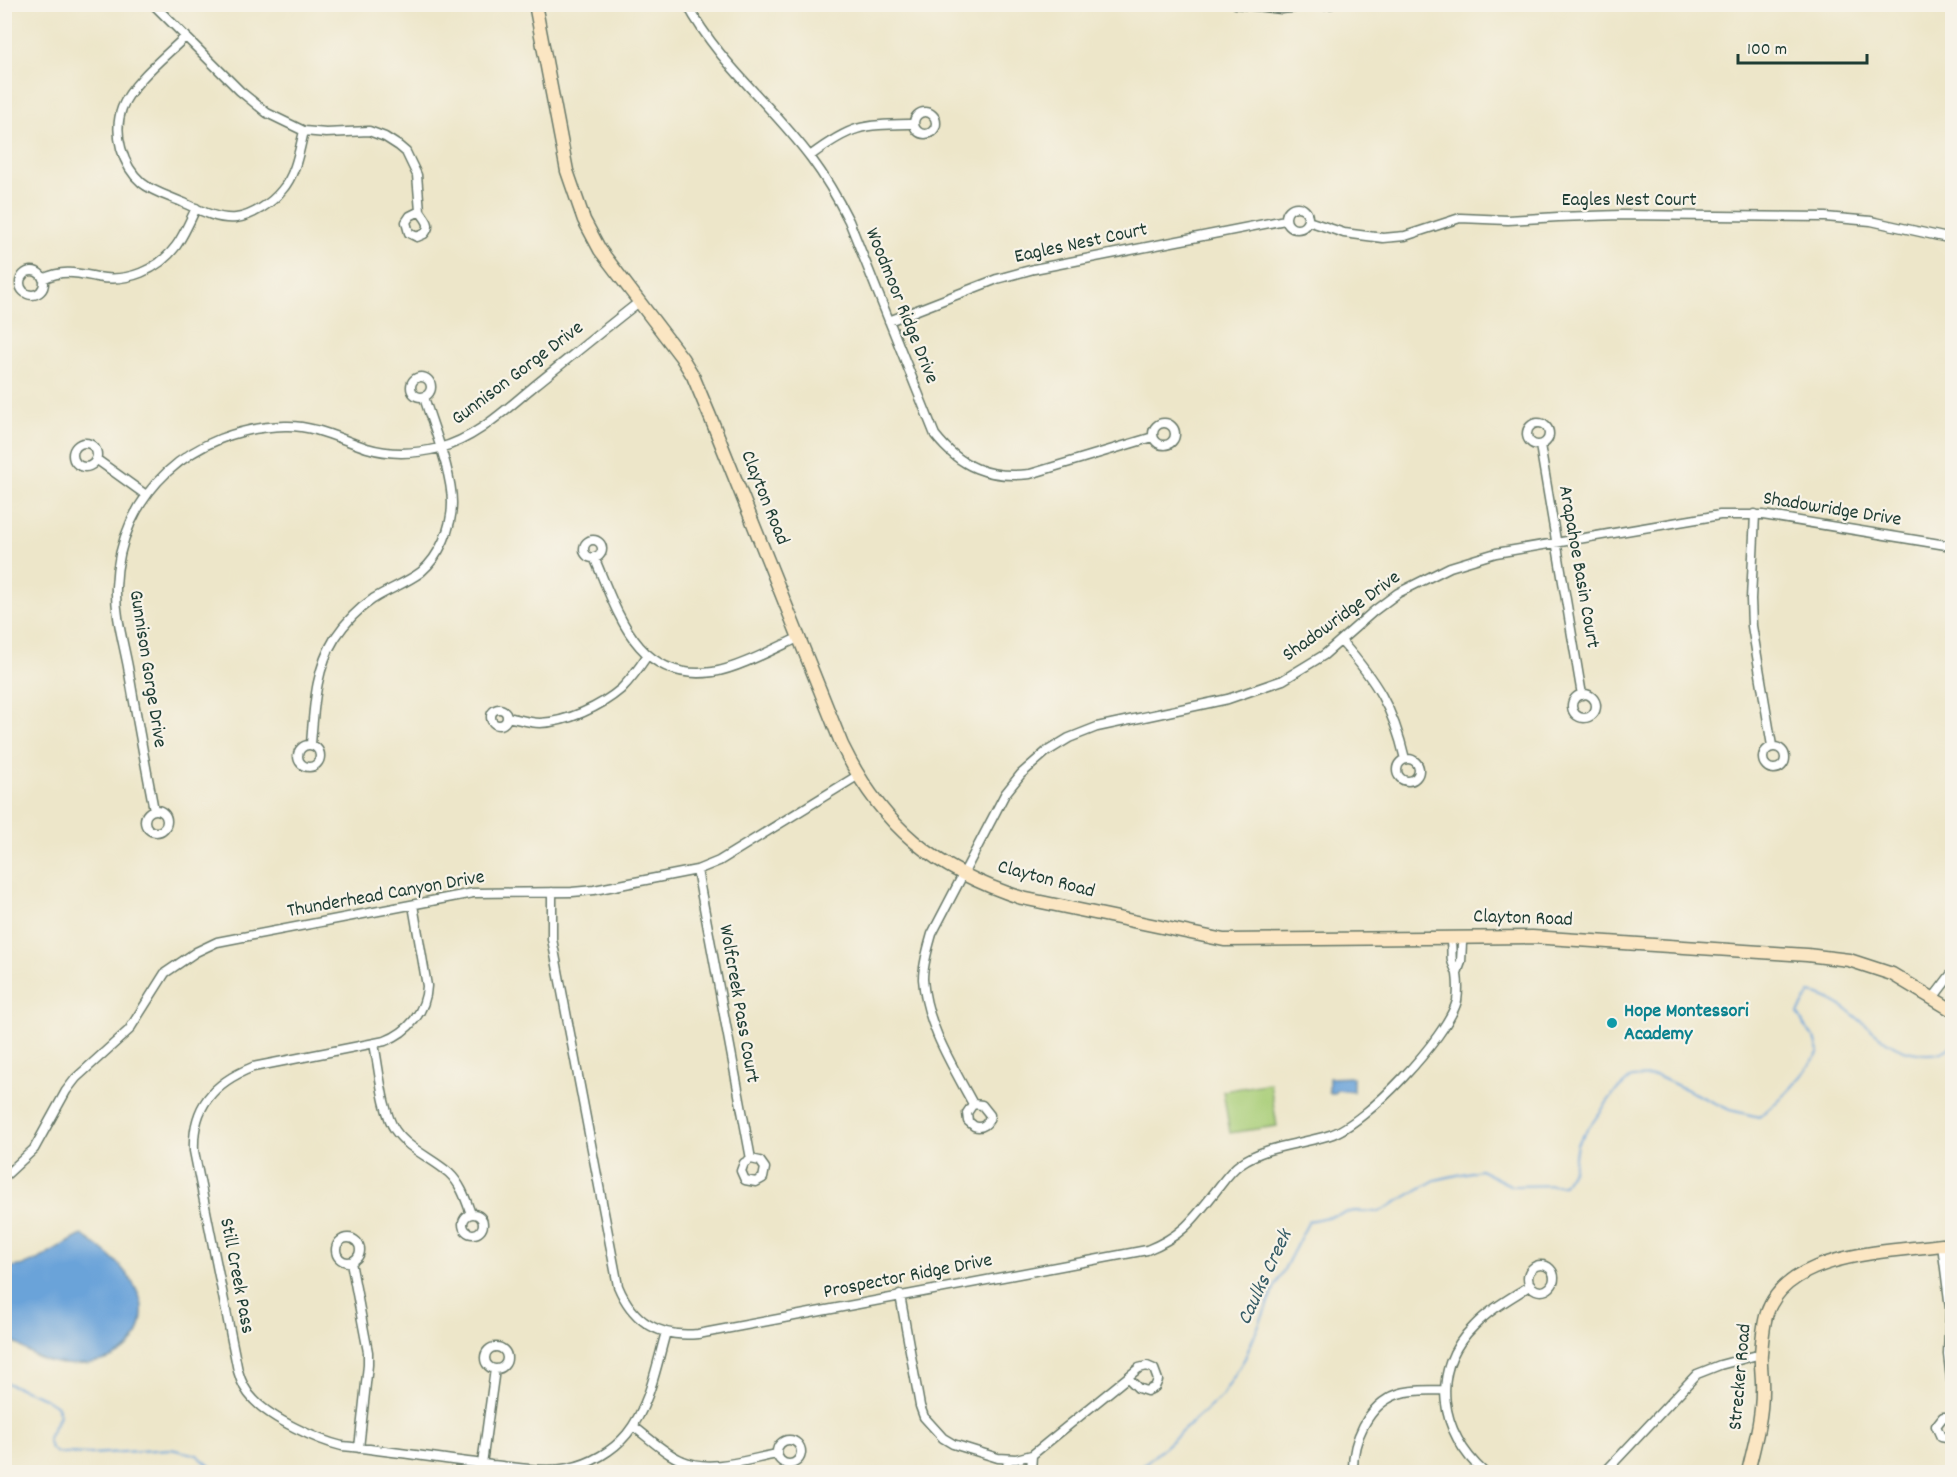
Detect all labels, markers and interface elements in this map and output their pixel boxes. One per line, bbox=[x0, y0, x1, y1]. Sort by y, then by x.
scale bar bbox=[1738, 27, 1867, 65]
text: 100 m bbox=[1747, 38, 1787, 63]
street label: Eagles Nest Court bbox=[1561, 187, 1697, 215]
street label: Eagles Nest Court bbox=[1012, 216, 1150, 272]
street label: Woodmoor Ridge Drive bbox=[857, 224, 945, 388]
street label: Gunnison Gorge Drive bbox=[446, 315, 590, 433]
street label: Clayton Road bbox=[732, 447, 796, 549]
street label: Arapahoe Basin Court bbox=[1550, 483, 1606, 651]
street label: Shadowridge Drive bbox=[1761, 485, 1903, 535]
street label: Shadowridge Drive bbox=[1277, 565, 1407, 669]
street label: Gunnison Gorge Drive bbox=[121, 588, 173, 750]
street label: Clayton Road bbox=[994, 854, 1098, 906]
street label: Thunderhead Canyon Drive bbox=[285, 864, 487, 926]
street label: Clayton Road bbox=[1473, 903, 1573, 935]
street label: Wolfcreek Pass Court bbox=[710, 923, 766, 1085]
place label: Hope Montessori Academy bbox=[1624, 998, 1749, 1049]
marker: Hope Montessori Academy bbox=[1605, 1016, 1619, 1030]
street label: Still Creek Pass bbox=[211, 1216, 261, 1336]
water label: Caulks Creek bbox=[1231, 1223, 1302, 1330]
street label: Prospector Ridge Drive bbox=[821, 1247, 995, 1307]
street label: Strecker Road bbox=[1722, 1323, 1760, 1431]

